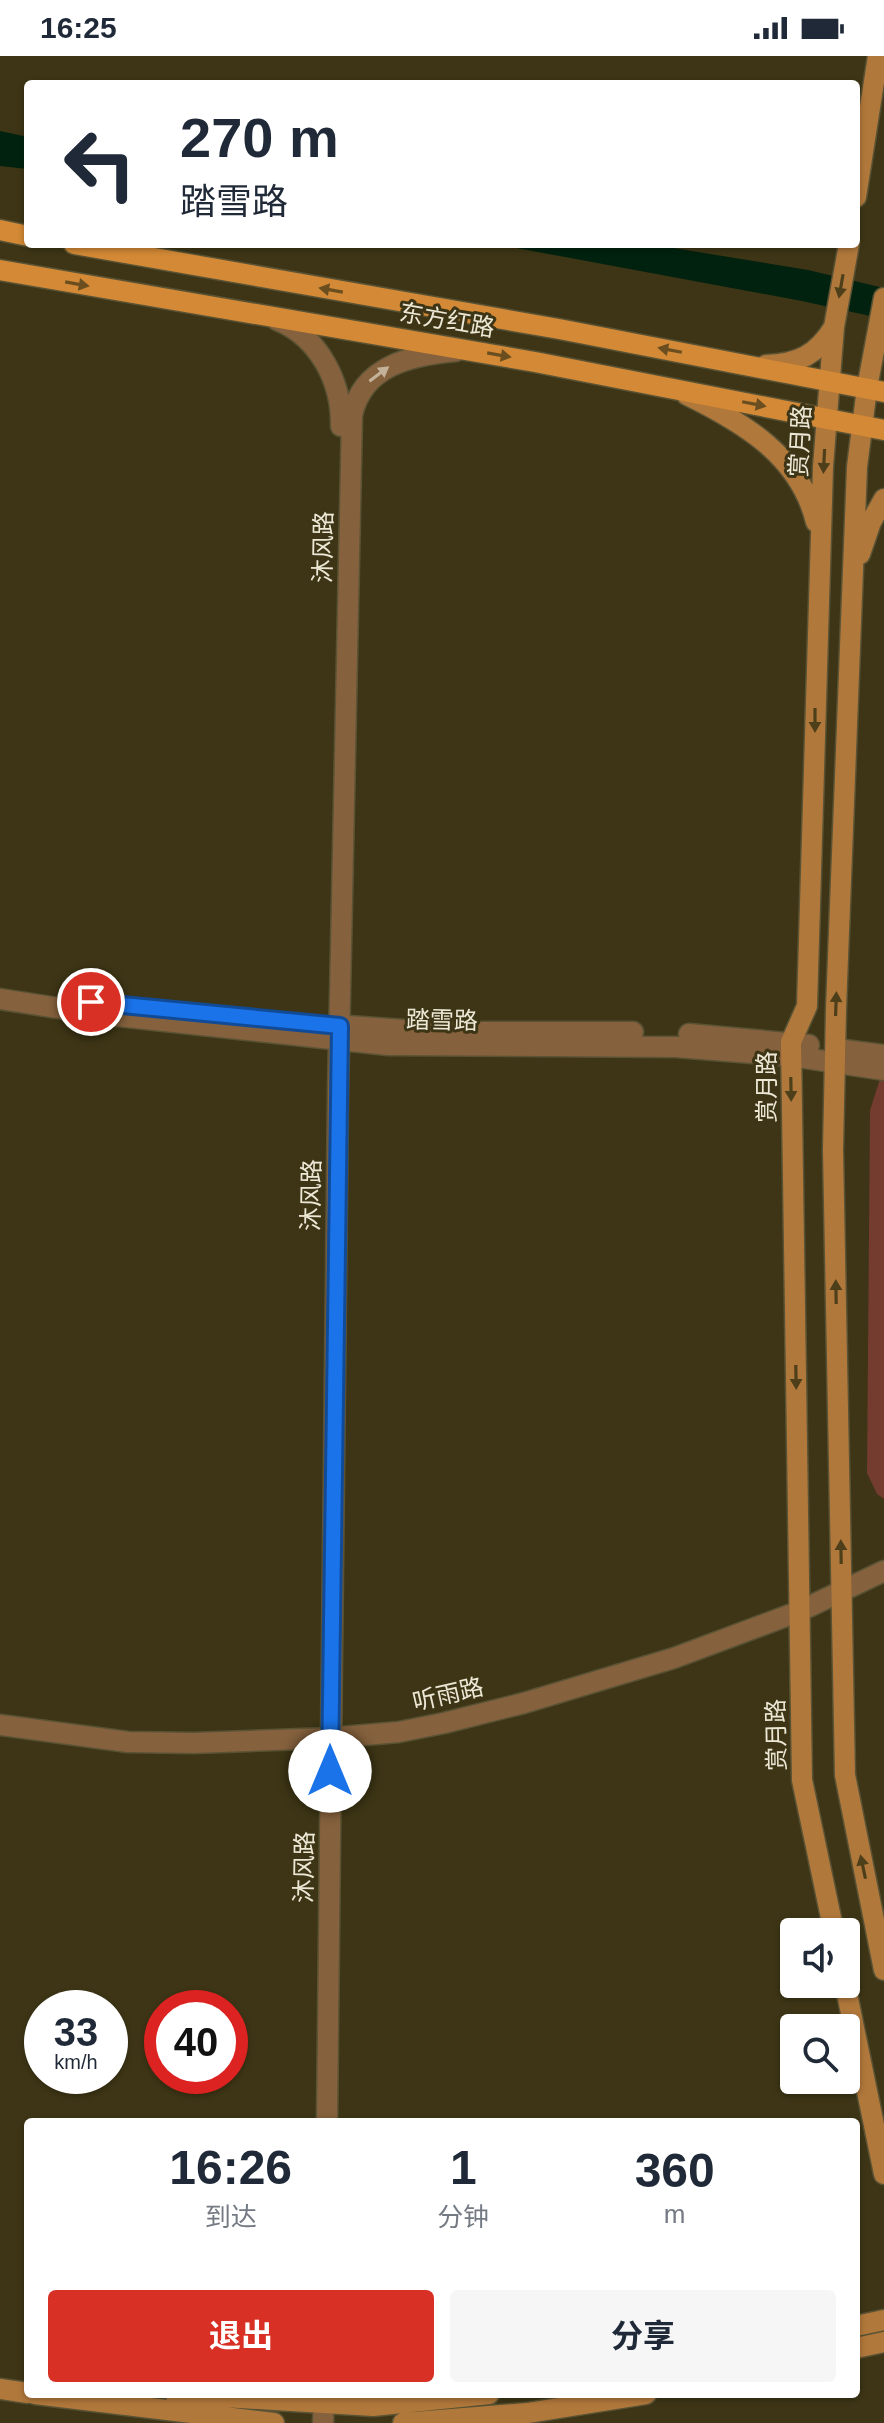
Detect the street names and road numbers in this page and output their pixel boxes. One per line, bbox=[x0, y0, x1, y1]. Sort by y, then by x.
street label: 东方红路 bbox=[397, 298, 497, 342]
street label: 赏月路 bbox=[785, 404, 815, 478]
street label: 沐风路 bbox=[309, 511, 337, 583]
street label: 踏雪路 bbox=[406, 1006, 478, 1034]
street label: 赏月路 bbox=[753, 1051, 780, 1123]
street label: 沐风路 bbox=[297, 1159, 325, 1231]
street label: 听雨路 bbox=[410, 1673, 486, 1715]
street label: 赏月路 bbox=[762, 1699, 790, 1771]
street label: 沐风路 bbox=[290, 1831, 318, 1903]

